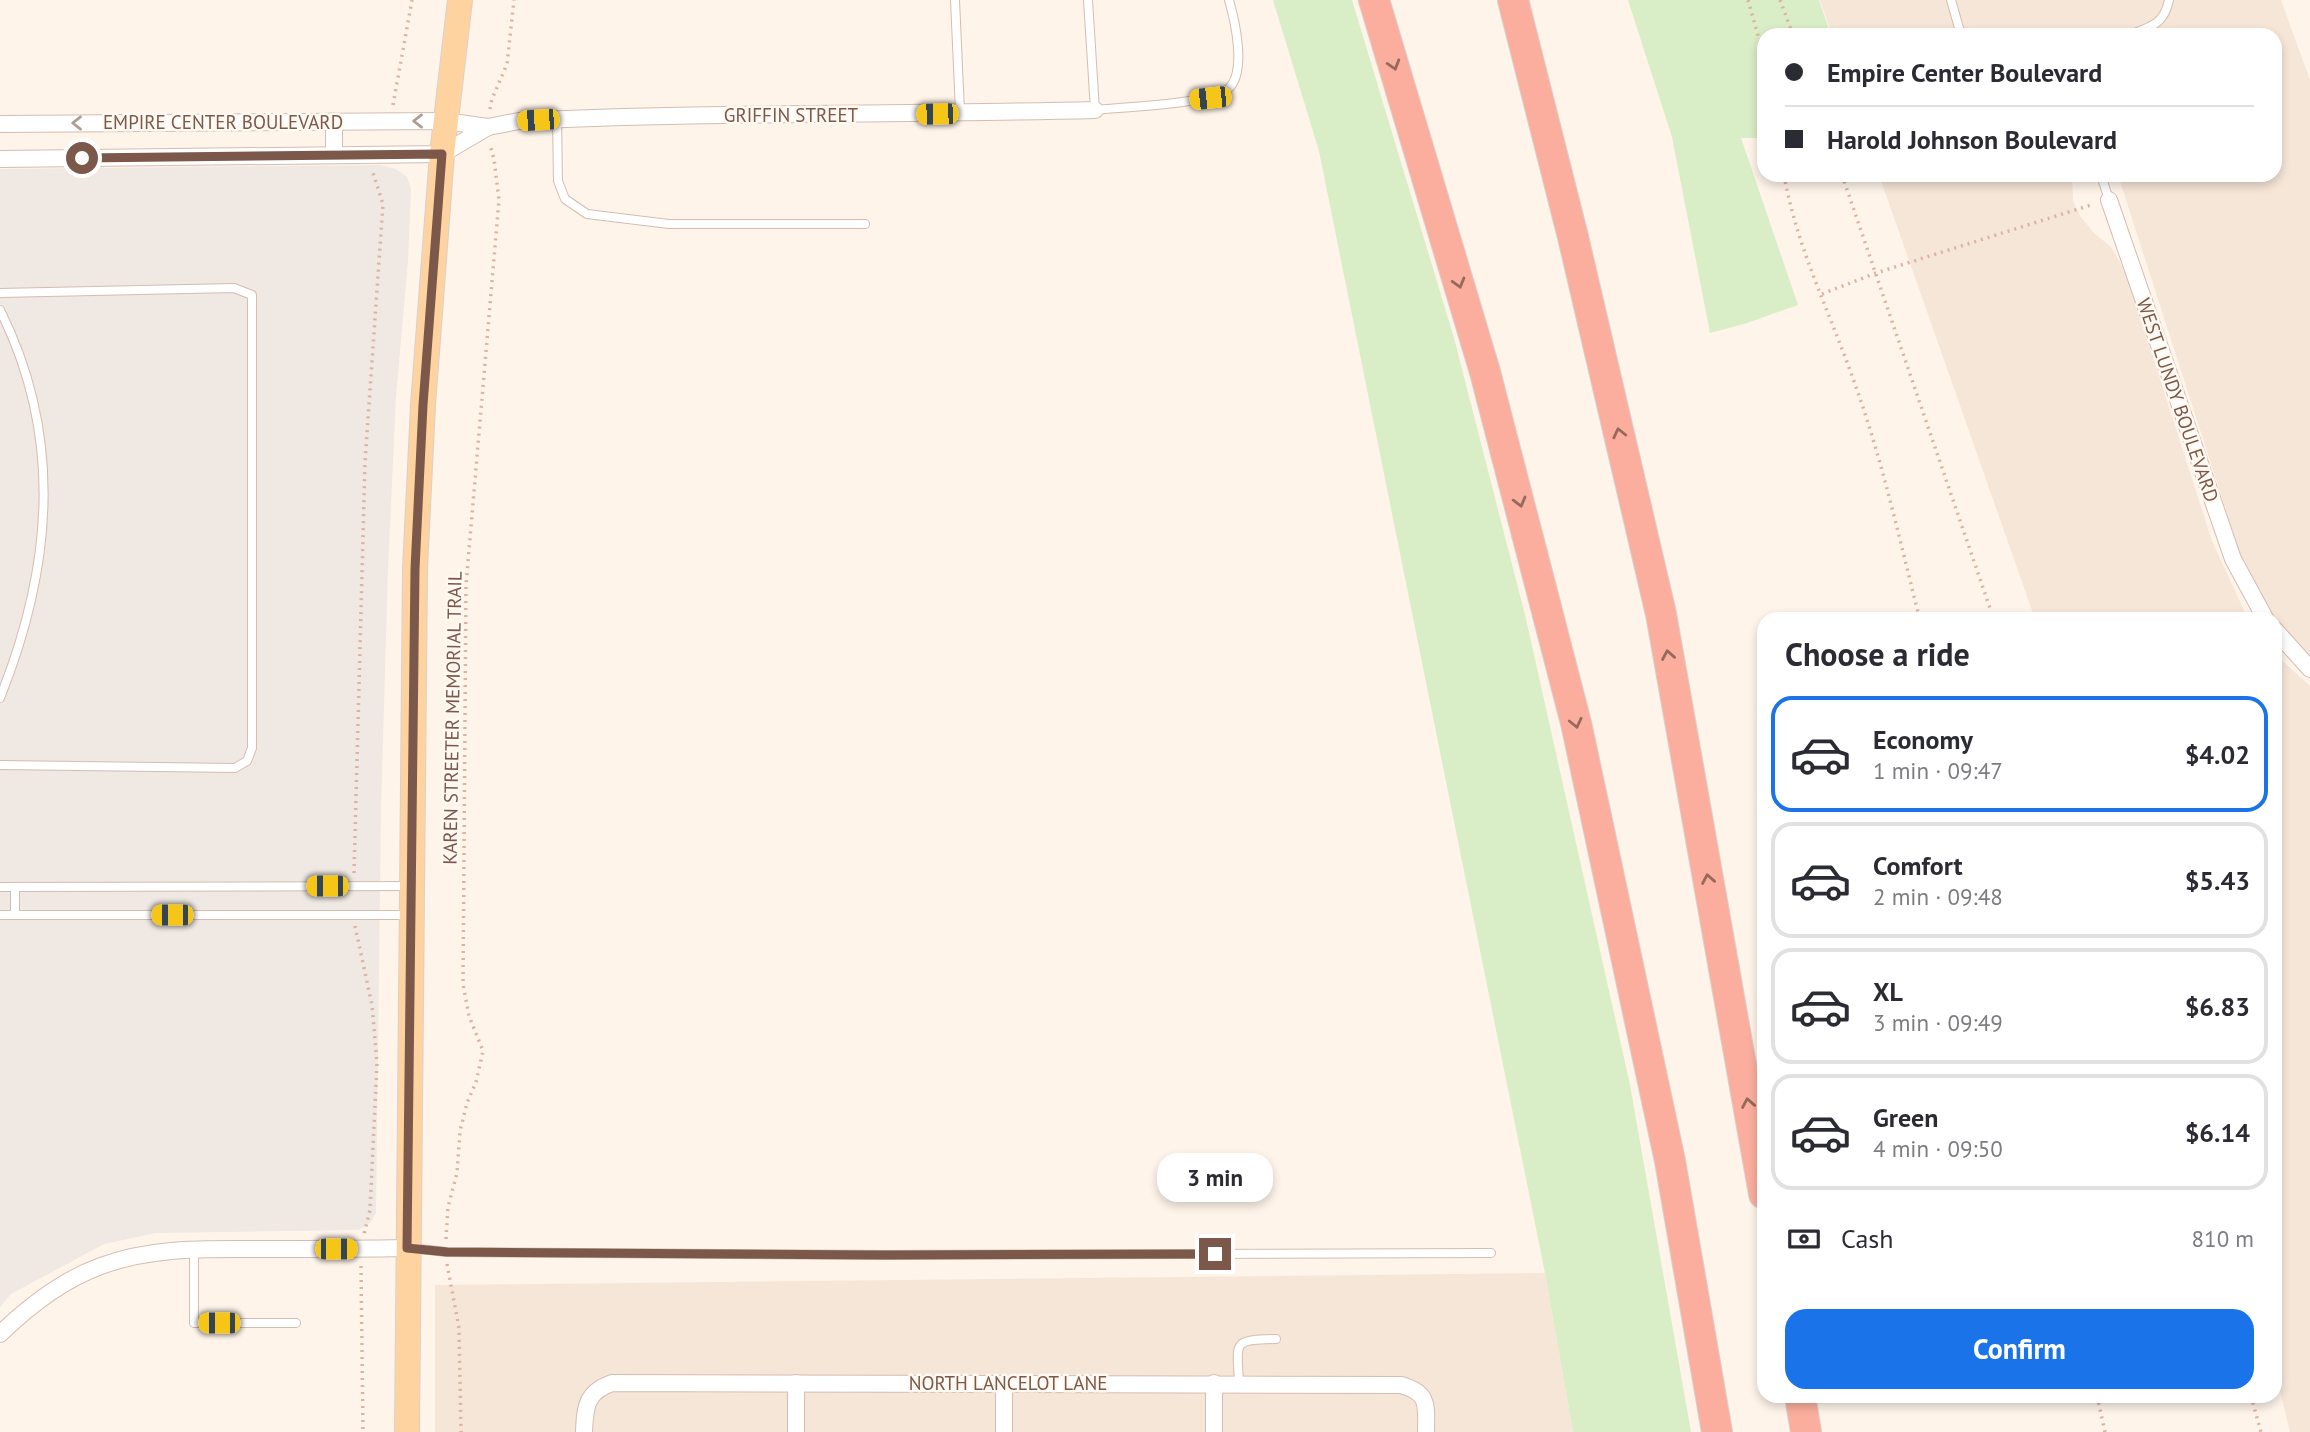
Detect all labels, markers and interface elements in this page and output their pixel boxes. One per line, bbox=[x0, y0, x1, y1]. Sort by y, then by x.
text: Empire Center Boulevard bbox=[1827, 56, 2102, 89]
one-way arrow bbox=[1386, 59, 1400, 71]
car bbox=[1189, 85, 1232, 111]
street label: GRIFFIN STREET bbox=[724, 103, 859, 127]
car bbox=[916, 103, 959, 125]
car bbox=[517, 108, 560, 132]
street label: EMPIRE CENTER BOULEVARD bbox=[103, 110, 343, 134]
one-way arrow bbox=[412, 113, 423, 129]
one-way arrow bbox=[72, 115, 82, 131]
text: Harold Johnson Boulevard bbox=[1827, 123, 2117, 156]
route start bbox=[66, 142, 98, 174]
one-way arrow bbox=[1451, 277, 1466, 289]
street label: WEST LUNDY BOULEVARD bbox=[2132, 295, 2224, 505]
one-way arrow bbox=[1613, 427, 1627, 439]
one-way arrow bbox=[1512, 496, 1526, 508]
street label: KAREN STREETER MEMORIAL TRAIL bbox=[437, 571, 467, 865]
text: Choose a ride bbox=[1785, 633, 1970, 675]
one-way arrow bbox=[1662, 649, 1677, 661]
one-way arrow bbox=[1567, 717, 1582, 729]
icon: car bbox=[1789, 723, 1852, 786]
text: Economy bbox=[1873, 723, 1973, 756]
text: $4.02 bbox=[2185, 738, 2250, 771]
text: 1 min · 09:47 bbox=[1873, 756, 2003, 785]
icon: car bbox=[1789, 849, 1852, 912]
text: Comfort bbox=[1873, 849, 1963, 882]
text: $5.43 bbox=[2185, 864, 2250, 897]
one-way arrow bbox=[1701, 873, 1716, 885]
car bbox=[307, 876, 349, 897]
text: 2 min · 09:48 bbox=[1873, 882, 2003, 911]
car bbox=[152, 905, 194, 926]
icon: car bbox=[1789, 975, 1852, 1038]
text: XL bbox=[1873, 975, 1903, 1008]
text: $6.83 bbox=[2185, 990, 2250, 1023]
text: 3 min · 09:49 bbox=[1873, 1008, 2003, 1037]
one-way arrow bbox=[1741, 1097, 1756, 1109]
icon: car bbox=[1789, 1101, 1852, 1164]
text: Green bbox=[1873, 1101, 1938, 1134]
text: $6.14 bbox=[2185, 1116, 2250, 1149]
text: 4 min · 09:50 bbox=[1873, 1134, 2003, 1163]
callout: 3 min bbox=[1157, 1152, 1273, 1202]
text: 3 min bbox=[1187, 1163, 1243, 1192]
icon: cash bbox=[1785, 1220, 1823, 1258]
text: Cash bbox=[1841, 1222, 1893, 1255]
text: 810 m bbox=[2192, 1224, 2254, 1253]
route end bbox=[1199, 1238, 1231, 1270]
car bbox=[316, 1239, 358, 1260]
button: Confirm bbox=[1785, 1309, 2254, 1389]
car bbox=[199, 1313, 241, 1334]
street label: NORTH LANCELOT LANE bbox=[909, 1371, 1107, 1395]

